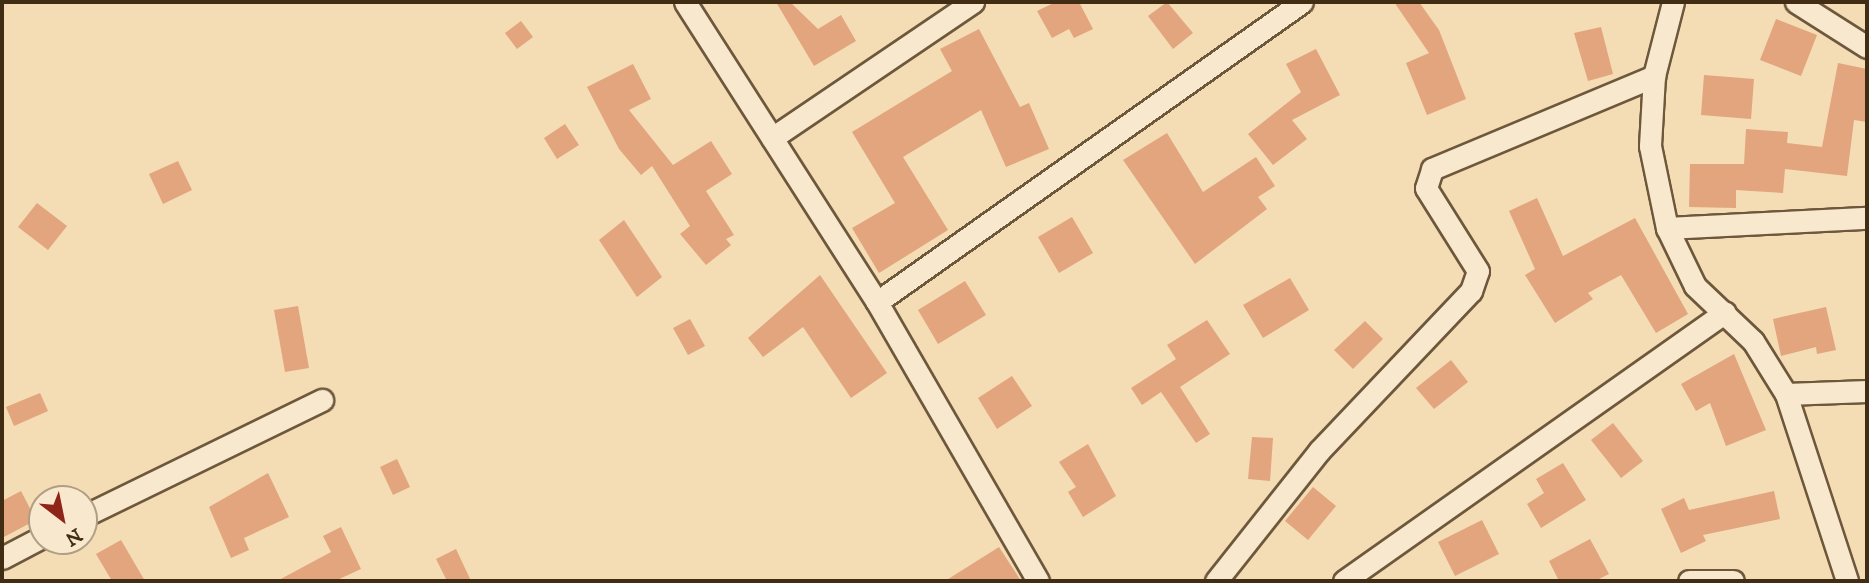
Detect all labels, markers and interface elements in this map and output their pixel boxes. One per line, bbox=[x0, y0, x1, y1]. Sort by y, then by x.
north arrow bbox=[28, 485, 98, 555]
text: N bbox=[61, 523, 86, 550]

